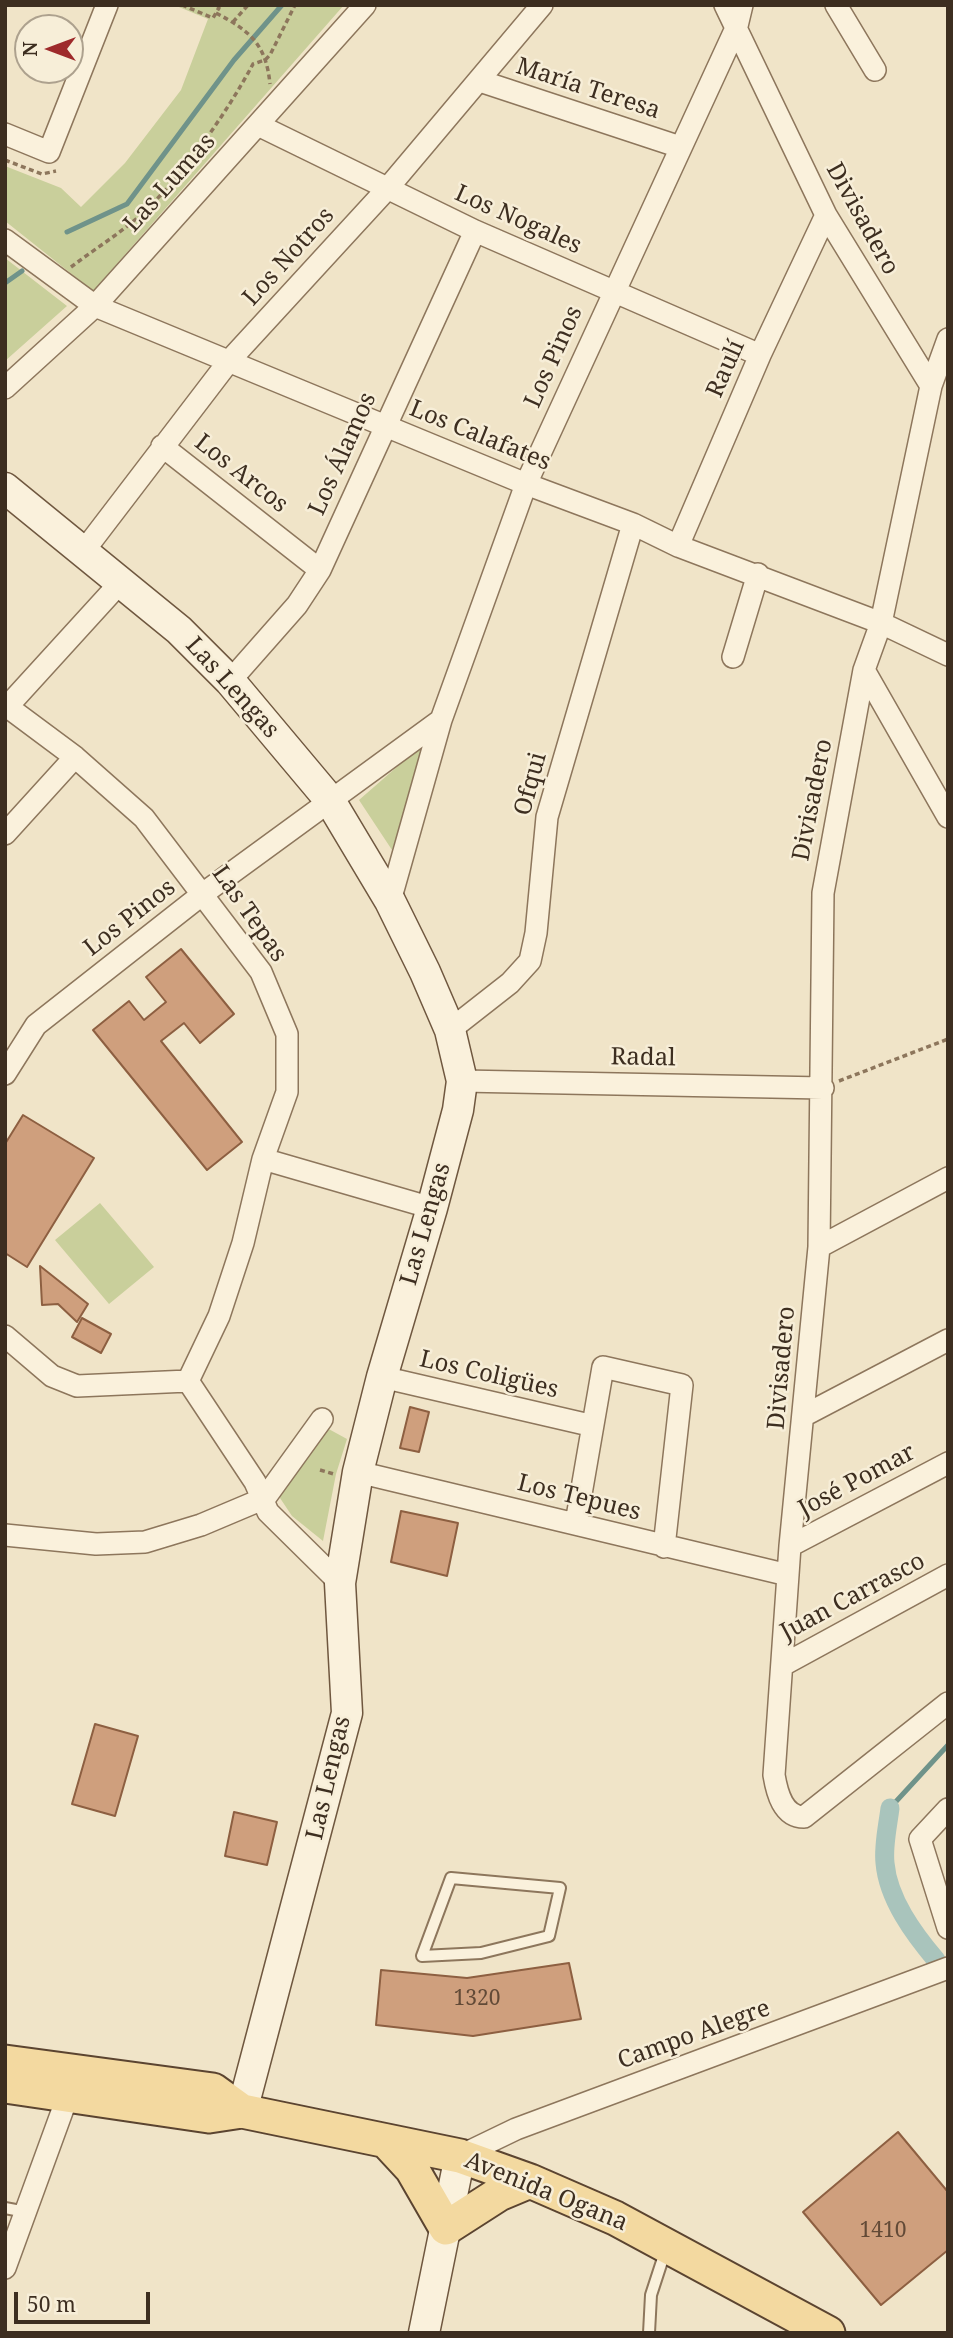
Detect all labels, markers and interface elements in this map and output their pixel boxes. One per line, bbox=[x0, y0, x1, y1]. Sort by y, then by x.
north arrow bbox=[14, 14, 84, 84]
text: N bbox=[17, 42, 43, 57]
street label: María Teresa bbox=[512, 52, 664, 126]
street label: Las Lumas bbox=[118, 128, 222, 238]
street label: Divisadero bbox=[819, 158, 905, 280]
street label: Los Nogales bbox=[450, 179, 586, 261]
street label: Los Notros bbox=[237, 202, 341, 312]
street label: Los Pinos bbox=[519, 302, 589, 412]
street label: Raulí bbox=[701, 336, 751, 402]
street label: Los Álamos bbox=[303, 388, 383, 520]
street label: Los Calafates bbox=[405, 395, 555, 477]
street label: Los Arcos bbox=[189, 429, 293, 519]
street label: Las Lengas bbox=[179, 632, 285, 744]
street label: Divisadero bbox=[787, 737, 839, 863]
street label: Ofqui bbox=[509, 749, 553, 819]
street label: Las Tepas bbox=[205, 860, 293, 968]
street label: Los Pinos bbox=[79, 873, 181, 963]
street label: Radal bbox=[610, 1043, 676, 1073]
street label: Las Lengas bbox=[395, 1159, 457, 1289]
street label: Divisadero bbox=[762, 1305, 802, 1431]
street label: Los Coligües bbox=[417, 1345, 561, 1405]
street label: José Pomar bbox=[794, 1438, 920, 1524]
street label: Los Tepues bbox=[514, 1469, 644, 1527]
street label: Juan Carrasco bbox=[776, 1547, 930, 1647]
street label: Las Lengas bbox=[301, 1713, 357, 1843]
house number: 1320 bbox=[454, 1986, 500, 2012]
street label: Campo Alegre bbox=[614, 1994, 774, 2076]
street label: Avenida Ogana bbox=[460, 2146, 632, 2238]
house number: 1410 bbox=[860, 2218, 906, 2244]
scale bar bbox=[18, 2278, 154, 2322]
text: 50 m bbox=[27, 2290, 76, 2318]

